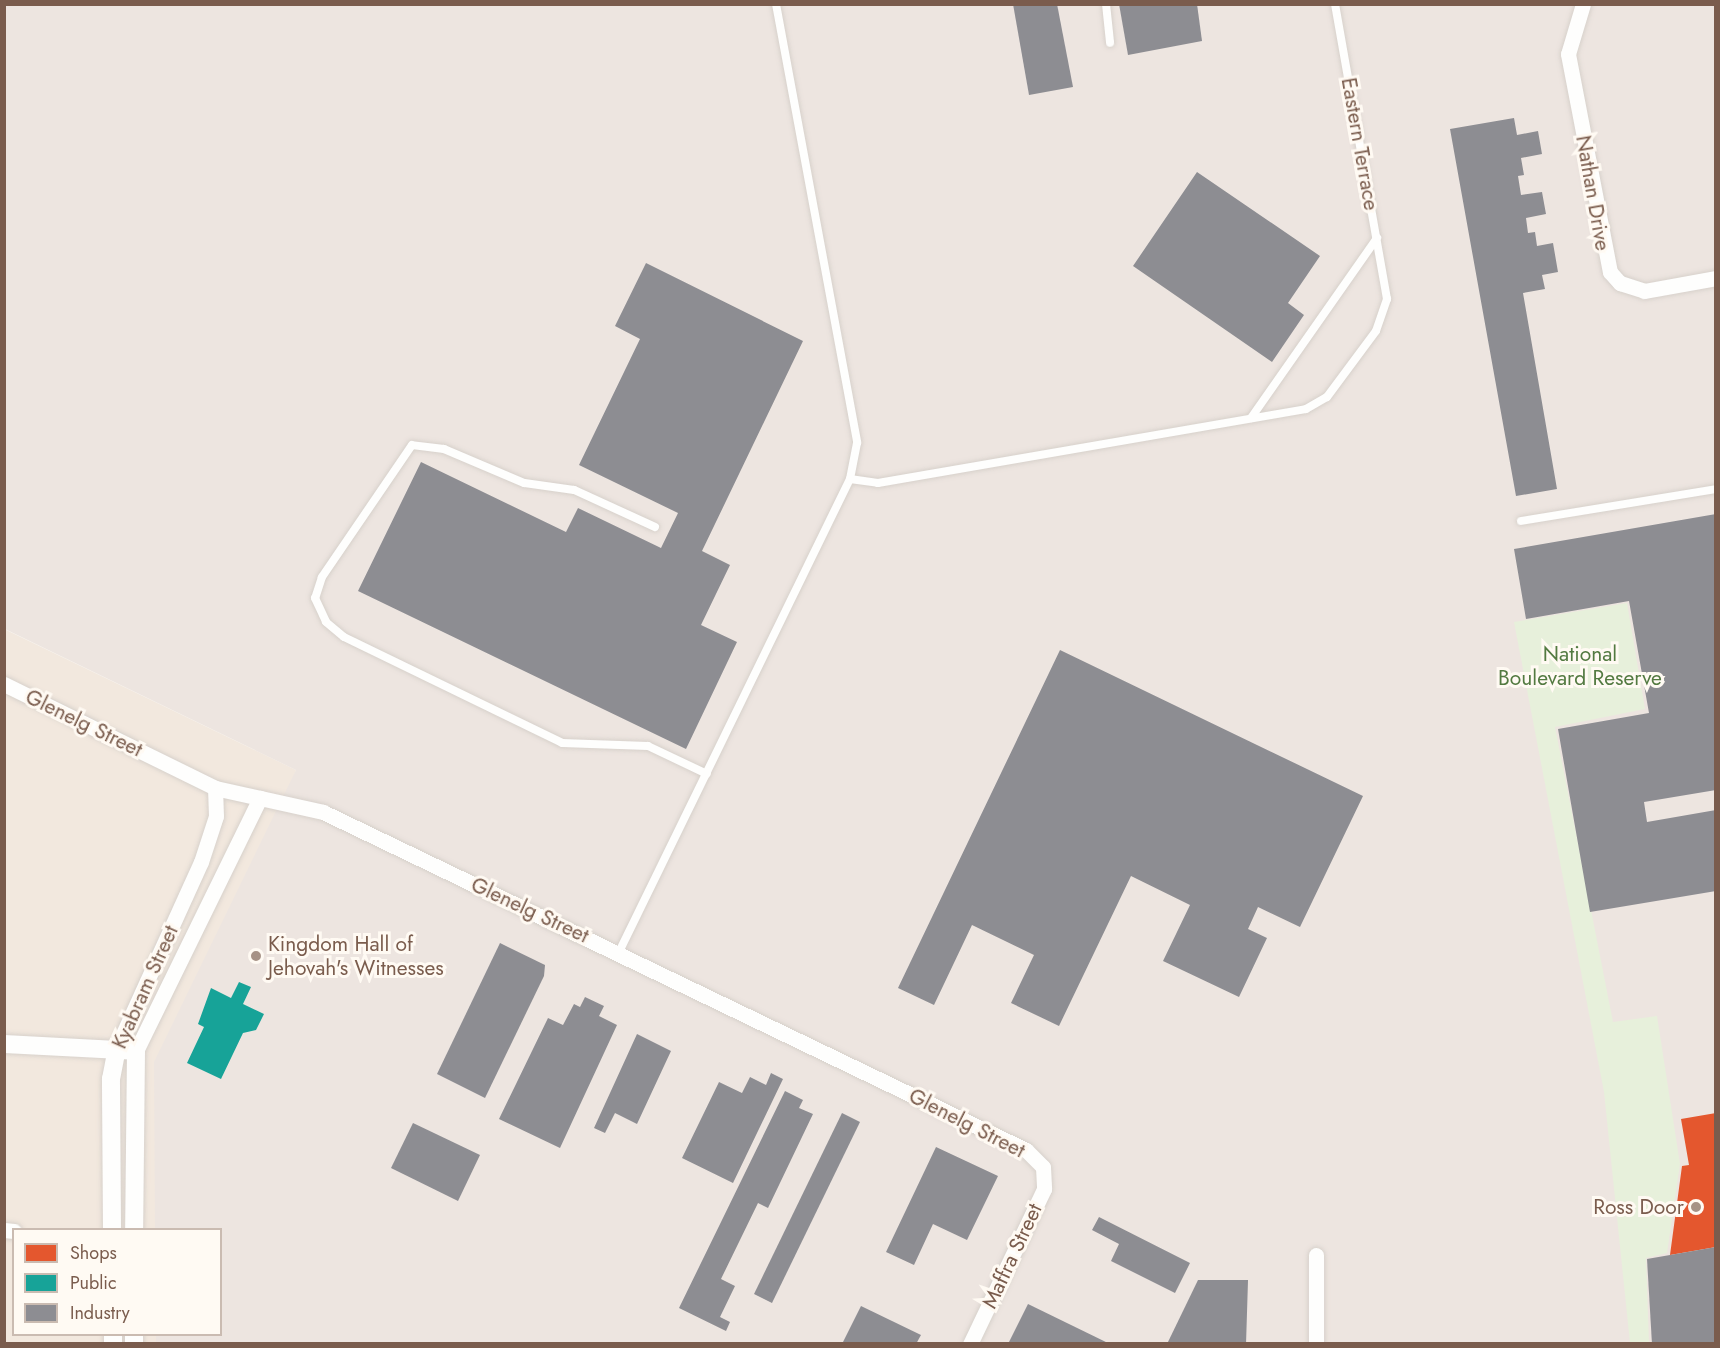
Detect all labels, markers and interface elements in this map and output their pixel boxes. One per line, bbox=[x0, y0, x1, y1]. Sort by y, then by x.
street label: Eastern Terrace bbox=[1336, 76, 1384, 212]
street label: Nathan Drive bbox=[1570, 133, 1616, 253]
park label: National Boulevard Reserve bbox=[1498, 641, 1662, 691]
street label: Glenelg Street bbox=[21, 684, 147, 762]
street label: Glenelg Street bbox=[467, 872, 593, 948]
street label: Kyabram Street bbox=[107, 921, 183, 1053]
place label: Kingdom Hall of Jehovah's Witnesses bbox=[268, 931, 444, 981]
marker: Kingdom Hall of Jehovah's Witnesses bbox=[249, 949, 263, 963]
street label: Glenelg Street bbox=[905, 1083, 1029, 1163]
place label: Ross Door bbox=[1593, 1194, 1684, 1220]
street label: Maffra Street bbox=[977, 1200, 1047, 1312]
marker: Ross Door bbox=[1689, 1200, 1703, 1214]
legend bbox=[12, 1228, 222, 1336]
text: Shops bbox=[70, 1240, 117, 1266]
text: Public bbox=[70, 1270, 117, 1296]
text: Industry bbox=[70, 1300, 130, 1326]

